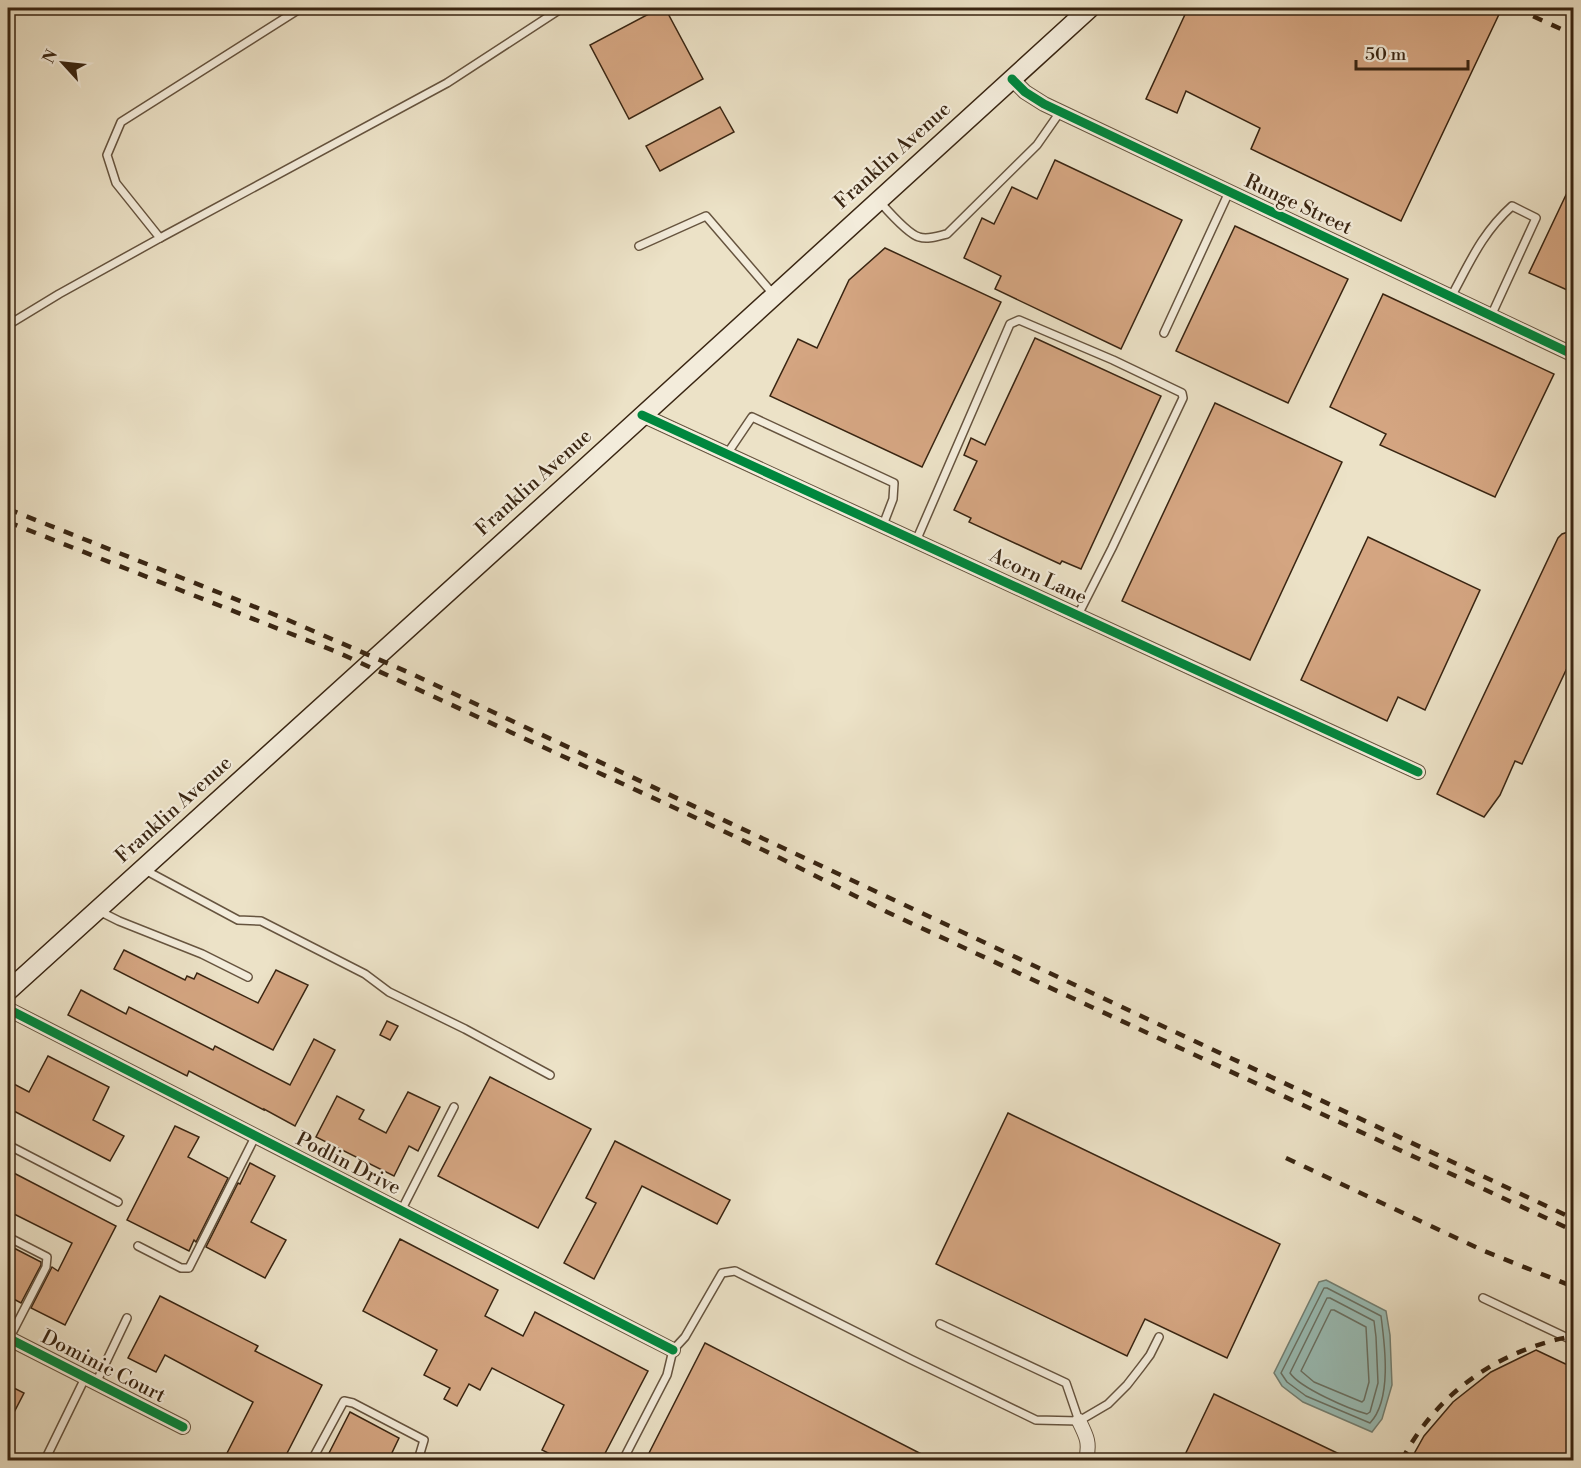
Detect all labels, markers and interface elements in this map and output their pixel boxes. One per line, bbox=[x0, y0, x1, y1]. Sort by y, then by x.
north arrow bbox=[33, 33, 93, 93]
scale bar bbox=[1356, 33, 1468, 71]
text: 50 m bbox=[1365, 43, 1407, 66]
text: N bbox=[39, 46, 62, 67]
street label: Franklin Avenue bbox=[829, 97, 957, 215]
street label: Runge Street bbox=[1240, 169, 1356, 241]
street label: Franklin Avenue bbox=[470, 424, 598, 542]
street label: Acorn Lane bbox=[984, 543, 1091, 610]
street label: Franklin Avenue bbox=[110, 751, 238, 869]
street label: Podlin Drive bbox=[291, 1127, 405, 1201]
street label: Dominic Court bbox=[37, 1325, 169, 1409]

